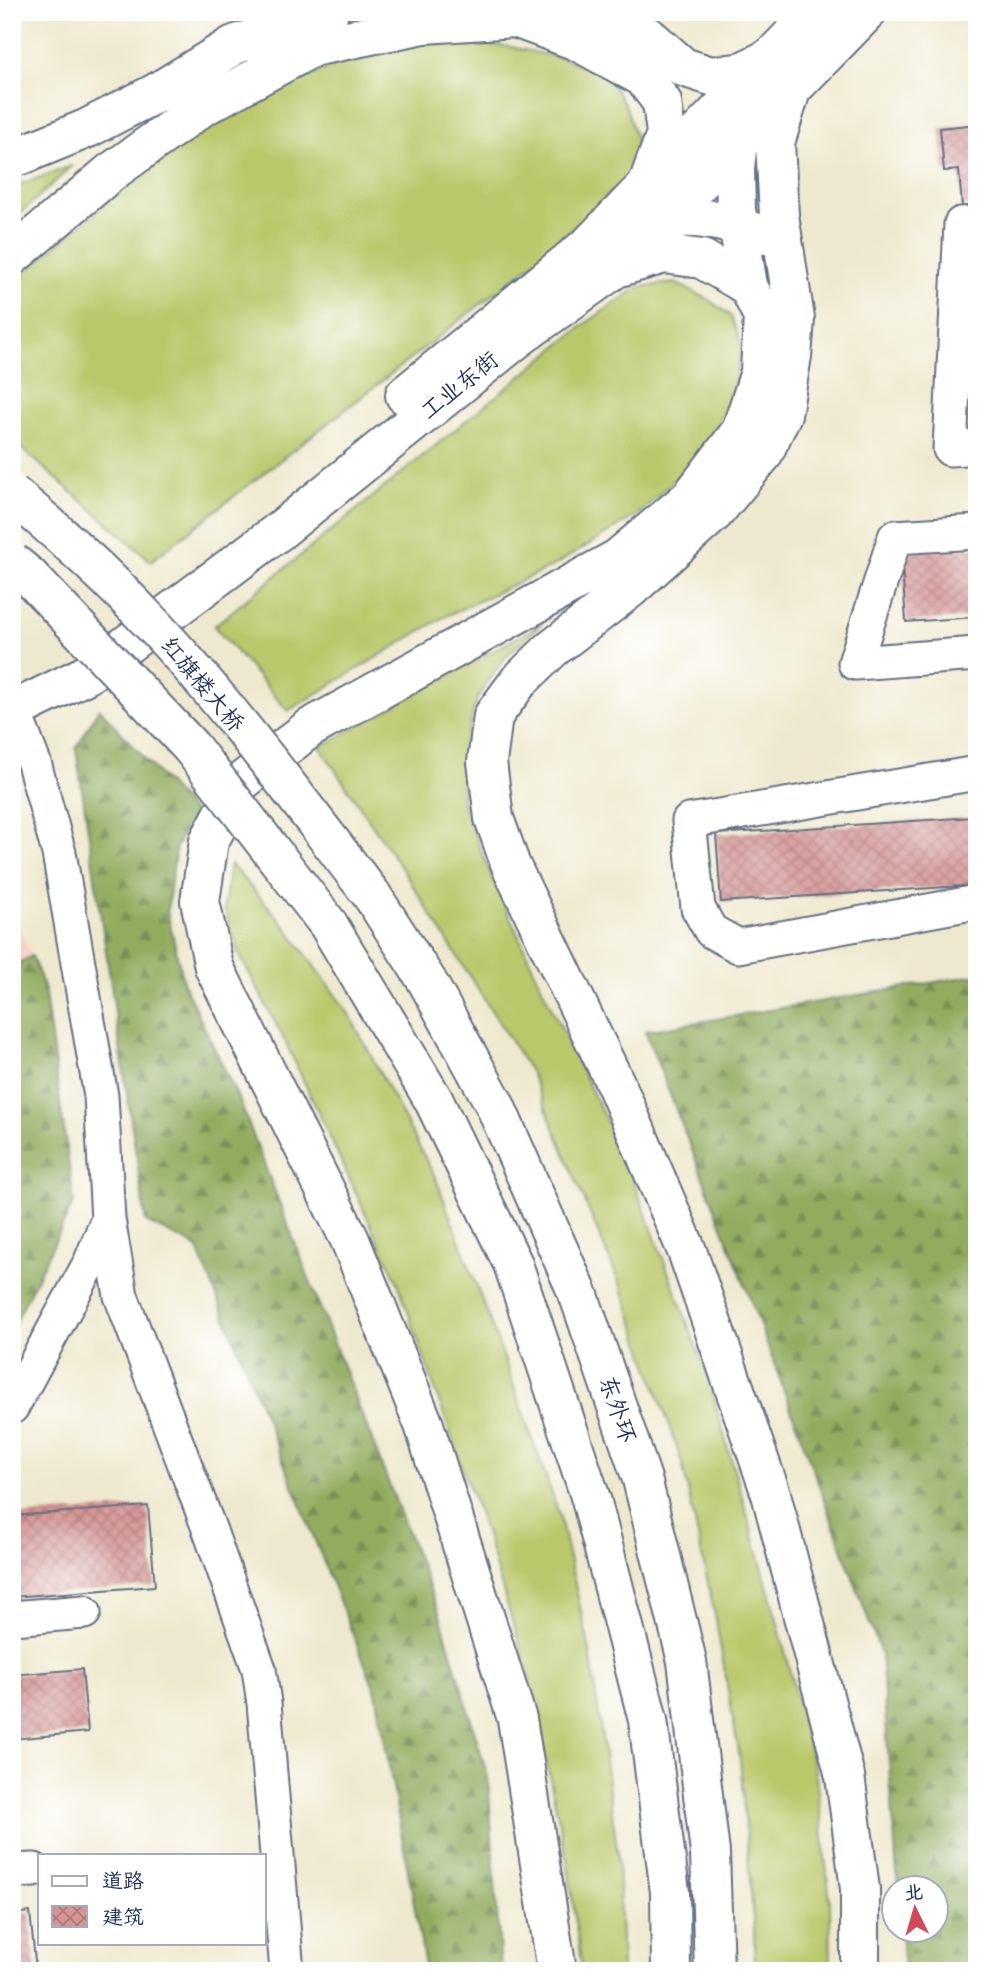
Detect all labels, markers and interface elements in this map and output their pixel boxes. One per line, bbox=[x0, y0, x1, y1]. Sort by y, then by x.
street label: 工业东街 bbox=[414, 345, 504, 425]
street label: 红旗楼大桥 bbox=[155, 631, 251, 737]
street label: 东外环 bbox=[594, 1372, 642, 1446]
legend bbox=[38, 1854, 266, 1944]
text: 道路 bbox=[102, 1868, 144, 1893]
north arrow bbox=[880, 1874, 950, 1944]
text: 北 bbox=[903, 1880, 924, 1905]
text: 建筑 bbox=[102, 1904, 144, 1929]

